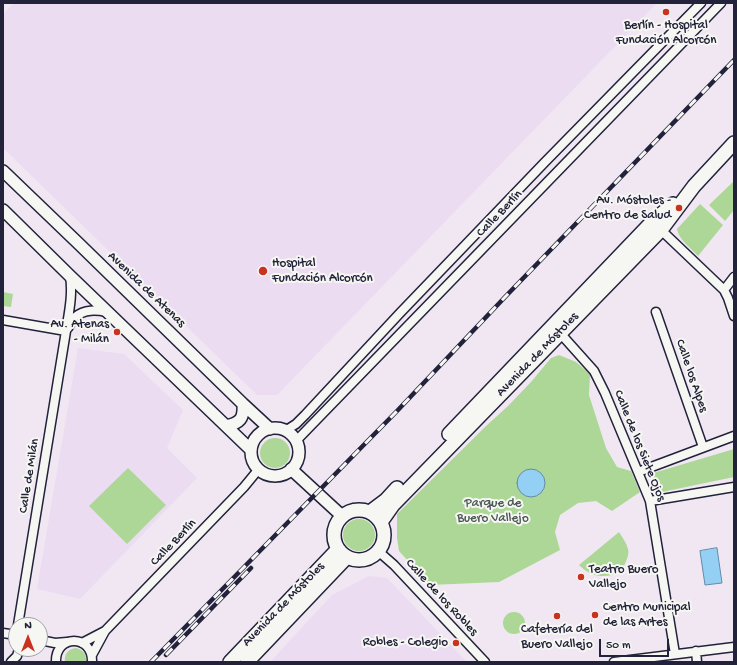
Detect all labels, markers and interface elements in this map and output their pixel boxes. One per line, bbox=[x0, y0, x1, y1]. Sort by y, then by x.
marker: Berlín - Hospital Fundación Alcorcón bbox=[661, 7, 671, 17]
place label: Berlín - Hospital Fundación Alcorcón bbox=[616, 18, 716, 49]
street label: Calle Berlín bbox=[474, 187, 526, 241]
place label: Av. Móstoles - Centro de Salud bbox=[584, 193, 671, 224]
marker: Av. Móstoles - Centro de Salud bbox=[674, 203, 684, 213]
street label: Avenida de Atenas bbox=[104, 249, 188, 331]
place label: Hospital Fundación Alcorcón bbox=[272, 256, 373, 287]
marker: Hospital Fundación Alcorcón bbox=[257, 265, 269, 277]
street label: Avenida de Móstoles bbox=[494, 310, 582, 400]
place label: Av. Atenas - Milán bbox=[51, 317, 109, 348]
marker: Av. Atenas - Milán bbox=[112, 327, 122, 337]
street label: Calle los Alpes bbox=[671, 338, 711, 414]
street label: Calle de los Siete Ojos bbox=[610, 388, 668, 504]
street label: Calle de Milán bbox=[16, 438, 44, 514]
park label: Parque de Buero Vallejo bbox=[457, 496, 529, 527]
street label: Calle Berlín bbox=[148, 516, 200, 570]
street label: Calle de los Robles bbox=[401, 556, 481, 640]
street label: Avenida de Móstoles bbox=[240, 560, 328, 650]
place label: Teatro Buero Vallejo bbox=[589, 562, 658, 593]
marker: Teatro Buero Vallejo bbox=[576, 572, 586, 582]
place label: Centro Municipal de las Artes bbox=[603, 600, 690, 631]
marker: Centro Municipal de las Artes bbox=[590, 610, 600, 620]
marker: Cafetería del Buero Vallejo bbox=[552, 611, 562, 621]
north arrow bbox=[8, 617, 48, 657]
text: N bbox=[24, 620, 32, 632]
place label: Cafetería del Buero Vallejo bbox=[521, 622, 593, 653]
scale bar bbox=[601, 631, 671, 657]
place label: Robles - Colegio bbox=[363, 635, 448, 651]
marker: Robles - Colegio bbox=[451, 638, 461, 648]
text: 50 m bbox=[606, 639, 631, 653]

